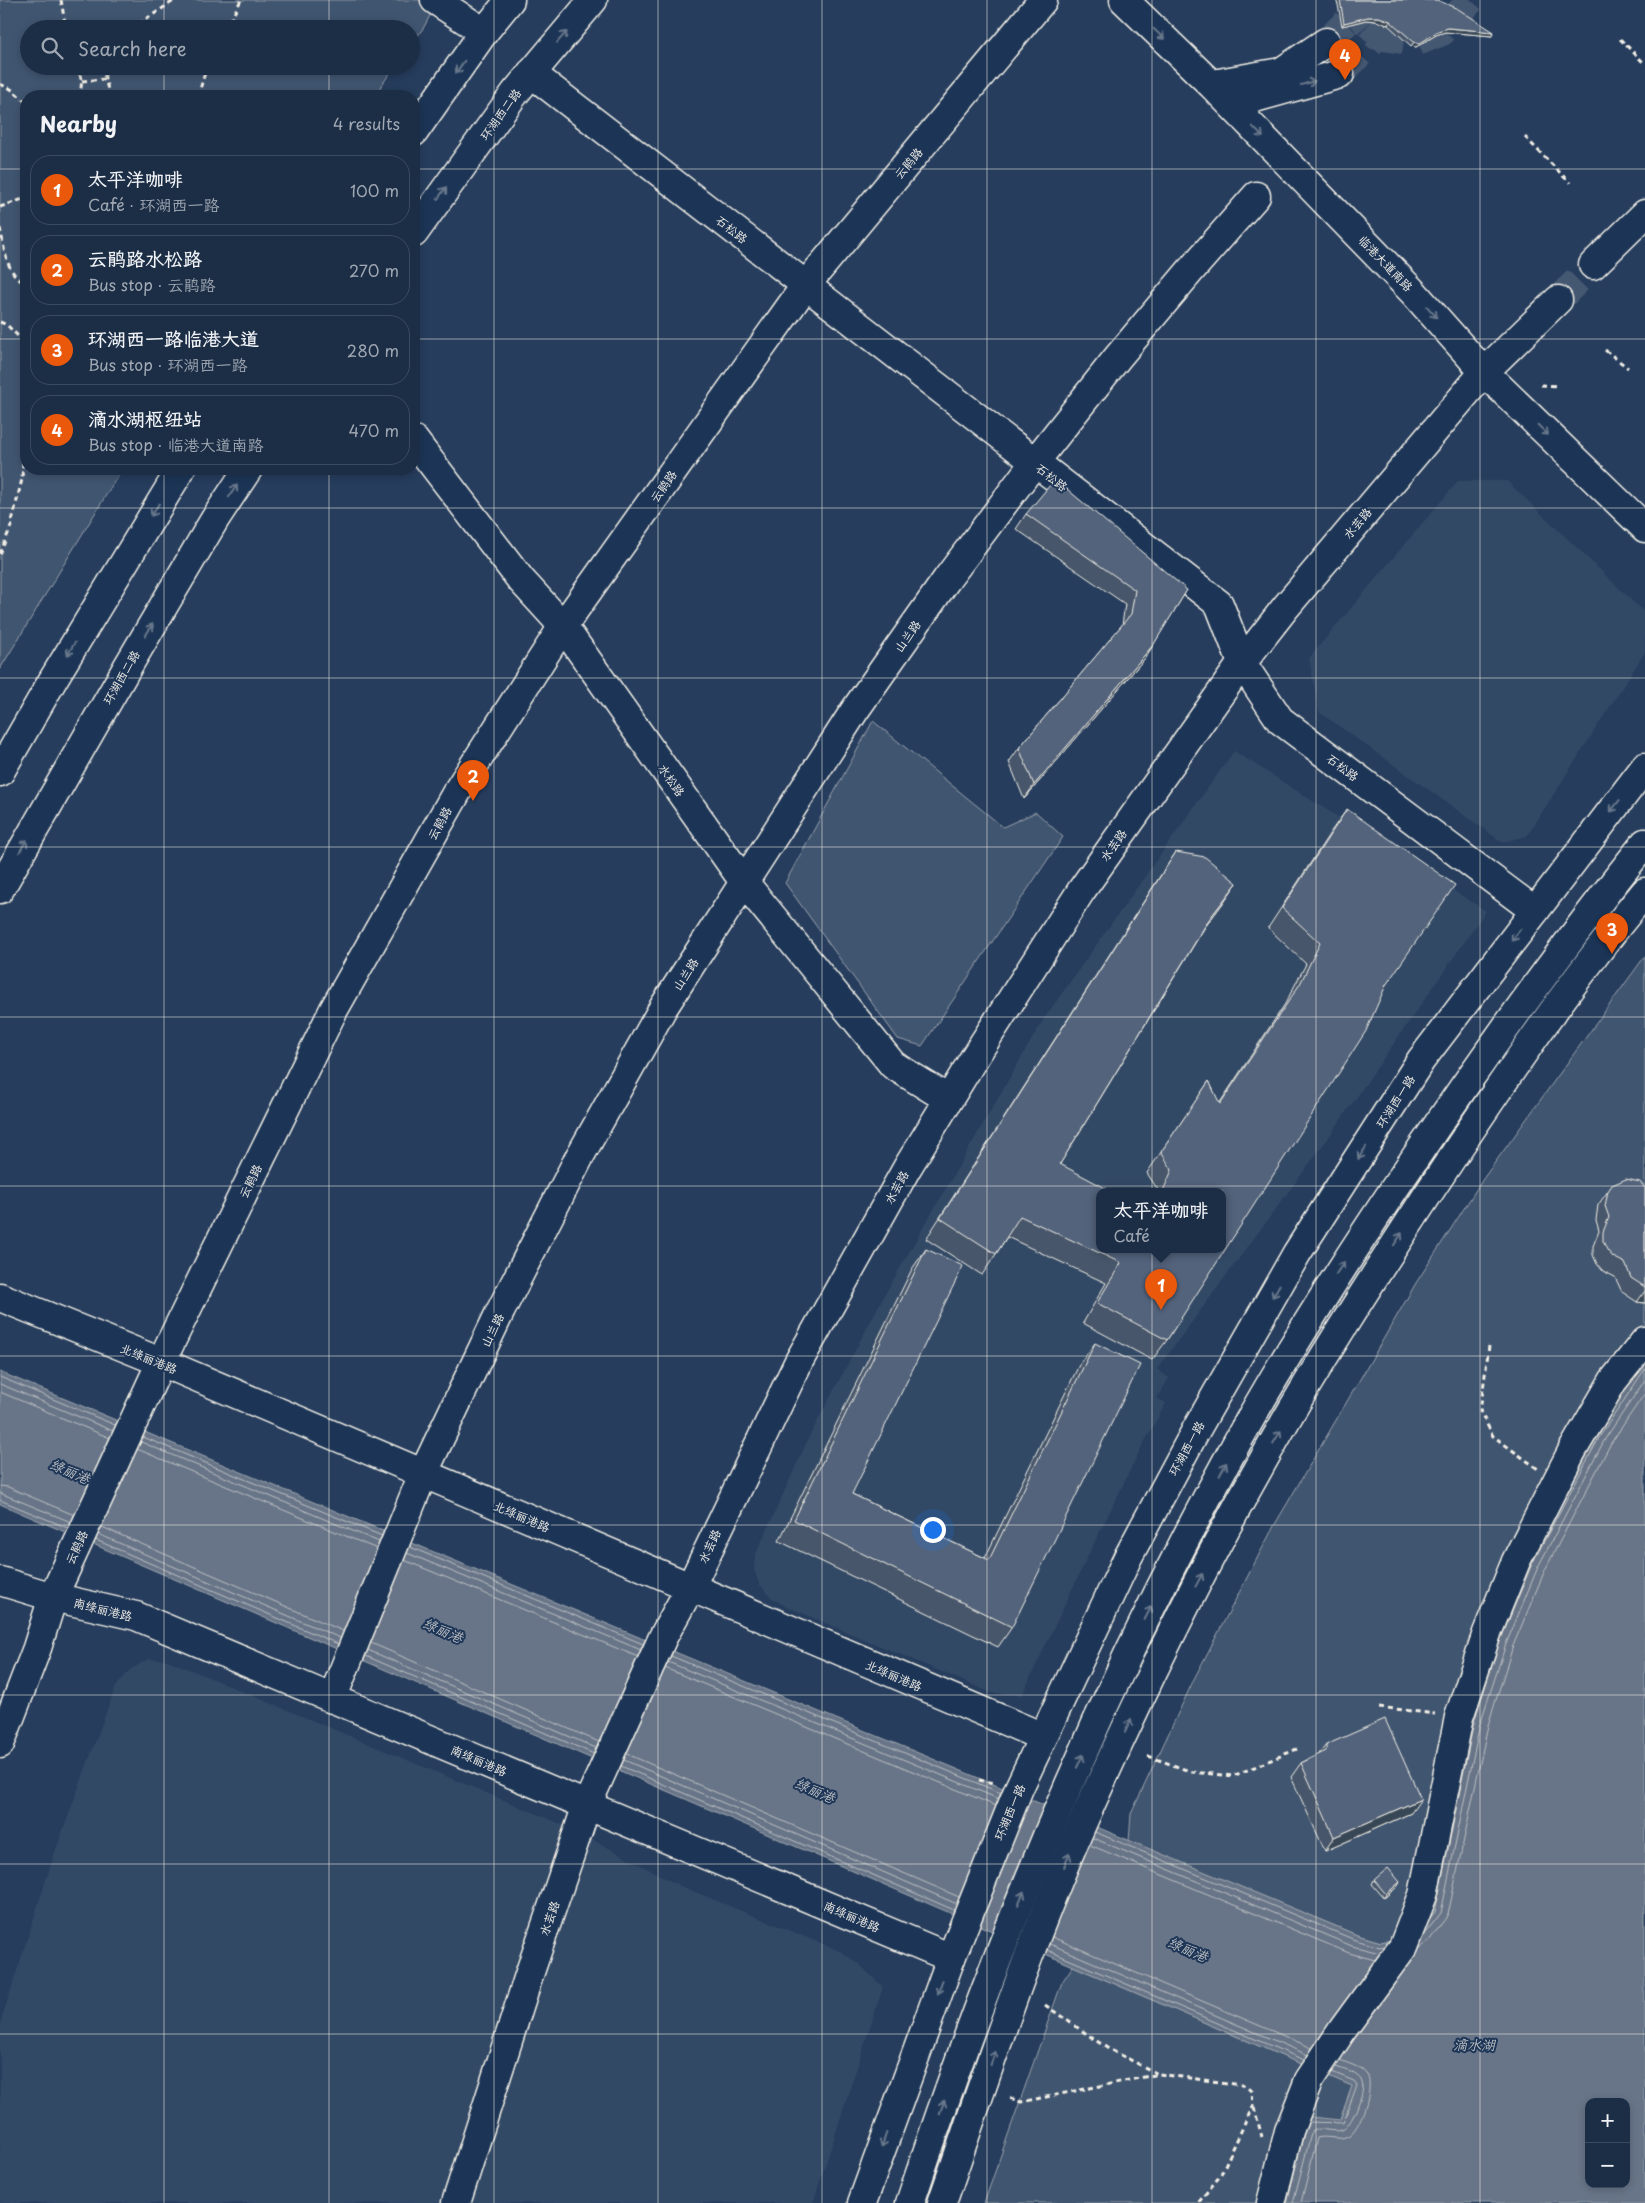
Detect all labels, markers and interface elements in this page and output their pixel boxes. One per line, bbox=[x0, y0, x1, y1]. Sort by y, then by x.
search box bbox=[20, 20, 420, 75]
one-way arrow bbox=[1153, 28, 1166, 40]
one-way arrow bbox=[556, 30, 568, 43]
icon: search bbox=[38, 34, 66, 62]
text: Search here bbox=[78, 34, 187, 62]
pin: 4 bbox=[1329, 39, 1361, 80]
one-way arrow bbox=[455, 60, 465, 74]
one-way arrow bbox=[1300, 78, 1316, 87]
street label: 环湖西二路 bbox=[475, 84, 525, 144]
text: Nearby bbox=[40, 107, 117, 139]
text: 4 results bbox=[333, 111, 400, 135]
one-way arrow bbox=[1252, 126, 1264, 138]
street label: 云鹃路 bbox=[890, 143, 926, 183]
text: 太平洋咖啡 bbox=[88, 164, 183, 192]
text: 1 bbox=[53, 178, 61, 202]
text: 100 m bbox=[350, 178, 399, 202]
one-way arrow bbox=[437, 186, 447, 200]
text: Café · 环湖西一路 bbox=[88, 192, 219, 216]
street label: 石松路 bbox=[712, 211, 752, 247]
street label: 临港大道南路 bbox=[1355, 231, 1417, 295]
text: 云鹃路水松路 bbox=[88, 244, 202, 272]
text: 2 bbox=[51, 258, 63, 282]
text: 270 m bbox=[349, 258, 399, 282]
text: Bus stop · 云鹃路 bbox=[88, 272, 216, 296]
one-way arrow bbox=[1426, 305, 1437, 318]
text: 环湖西一路临港大道 bbox=[88, 324, 259, 352]
text: 3 bbox=[52, 338, 62, 362]
text: 280 m bbox=[347, 338, 399, 362]
text: Bus stop · 环湖西一路 bbox=[88, 352, 248, 376]
text: 滴水湖枢纽站 bbox=[88, 404, 202, 432]
text: 4 bbox=[52, 418, 62, 442]
text: 470 m bbox=[349, 418, 399, 442]
one-way arrow bbox=[1537, 423, 1549, 435]
text: Bus stop · 临港大道南路 bbox=[88, 432, 264, 456]
street label: 石松路 bbox=[1032, 459, 1072, 495]
street label: 云鹃路 bbox=[645, 466, 681, 506]
one-way arrow bbox=[229, 485, 239, 499]
one-way arrow bbox=[150, 503, 160, 517]
street label: 水芸路 bbox=[1339, 503, 1375, 543]
street label: 山兰路 bbox=[889, 616, 925, 656]
one-way arrow bbox=[145, 624, 155, 638]
one-way arrow bbox=[66, 642, 76, 656]
street label: 环湖西二路 bbox=[98, 647, 144, 707]
street label: 石松路 bbox=[1323, 749, 1363, 785]
pin: 2 bbox=[457, 760, 489, 801]
street label: 水松路 bbox=[654, 760, 690, 800]
one-way arrow bbox=[1610, 799, 1621, 812]
street label: 云鹃路 bbox=[422, 803, 456, 843]
street label: 水芸路 bbox=[1095, 825, 1131, 865]
one-way arrow bbox=[18, 839, 28, 854]
pin: 3 bbox=[1596, 913, 1628, 954]
one-way arrow bbox=[1511, 928, 1522, 941]
street label: 山兰路 bbox=[668, 954, 702, 994]
street label: 环湖西一路 bbox=[1371, 1071, 1419, 1131]
one-way arrow bbox=[1357, 1146, 1367, 1160]
street label: 云鹃路 bbox=[234, 1161, 266, 1201]
street label: 水芸路 bbox=[879, 1167, 913, 1207]
popup bbox=[1096, 1188, 1226, 1253]
text: 太平洋咖啡 bbox=[1113, 1195, 1209, 1223]
text: Café bbox=[1113, 1223, 1150, 1247]
one-way arrow bbox=[1394, 1233, 1404, 1247]
one-way arrow bbox=[1335, 1262, 1345, 1276]
pin: 1 bbox=[1145, 1269, 1177, 1310]
one-way arrow bbox=[1270, 1283, 1280, 1297]
street label: 山兰路 bbox=[476, 1310, 508, 1350]
street label: 北绿丽港路 bbox=[118, 1338, 180, 1378]
street label: 环湖西一路 bbox=[1164, 1417, 1208, 1479]
one-way arrow bbox=[1272, 1431, 1282, 1445]
water label: 绿丽港 bbox=[47, 1453, 95, 1490]
one-way arrow bbox=[1219, 1462, 1228, 1477]
street label: 北绿丽港路 bbox=[491, 1496, 553, 1536]
your location bbox=[920, 1517, 946, 1543]
street label: 水芸路 bbox=[693, 1526, 725, 1566]
street label: 云鹃路 bbox=[60, 1527, 92, 1567]
one-way arrow bbox=[1195, 1573, 1204, 1588]
street label: 南绿丽港路 bbox=[72, 1593, 134, 1625]
one-way arrow bbox=[1144, 1606, 1153, 1621]
water label: 绿丽港 bbox=[420, 1612, 468, 1649]
street label: 北绿丽港路 bbox=[863, 1655, 925, 1695]
one-way arrow bbox=[1123, 1719, 1133, 1734]
street label: 南绿丽港路 bbox=[448, 1740, 510, 1780]
one-way arrow bbox=[1076, 1754, 1085, 1769]
water label: 绿丽港 bbox=[792, 1772, 840, 1809]
street label: 环湖西一路 bbox=[989, 1781, 1029, 1843]
one-way arrow bbox=[1063, 1853, 1073, 1868]
one-way arrow bbox=[1017, 1891, 1026, 1906]
street label: 南绿丽港路 bbox=[821, 1896, 883, 1936]
street label: 水芸路 bbox=[535, 1898, 563, 1938]
water label: 绿丽港 bbox=[1165, 1931, 1213, 1968]
one-way arrow bbox=[935, 1979, 944, 1995]
water label: 滴水湖 bbox=[1453, 2034, 1497, 2055]
one-way arrow bbox=[988, 2050, 998, 2066]
map controls bbox=[1585, 2098, 1630, 2188]
button: + bbox=[1585, 2098, 1630, 2143]
one-way arrow bbox=[938, 2100, 947, 2115]
one-way arrow bbox=[879, 2132, 888, 2147]
button: − bbox=[1585, 2143, 1630, 2188]

